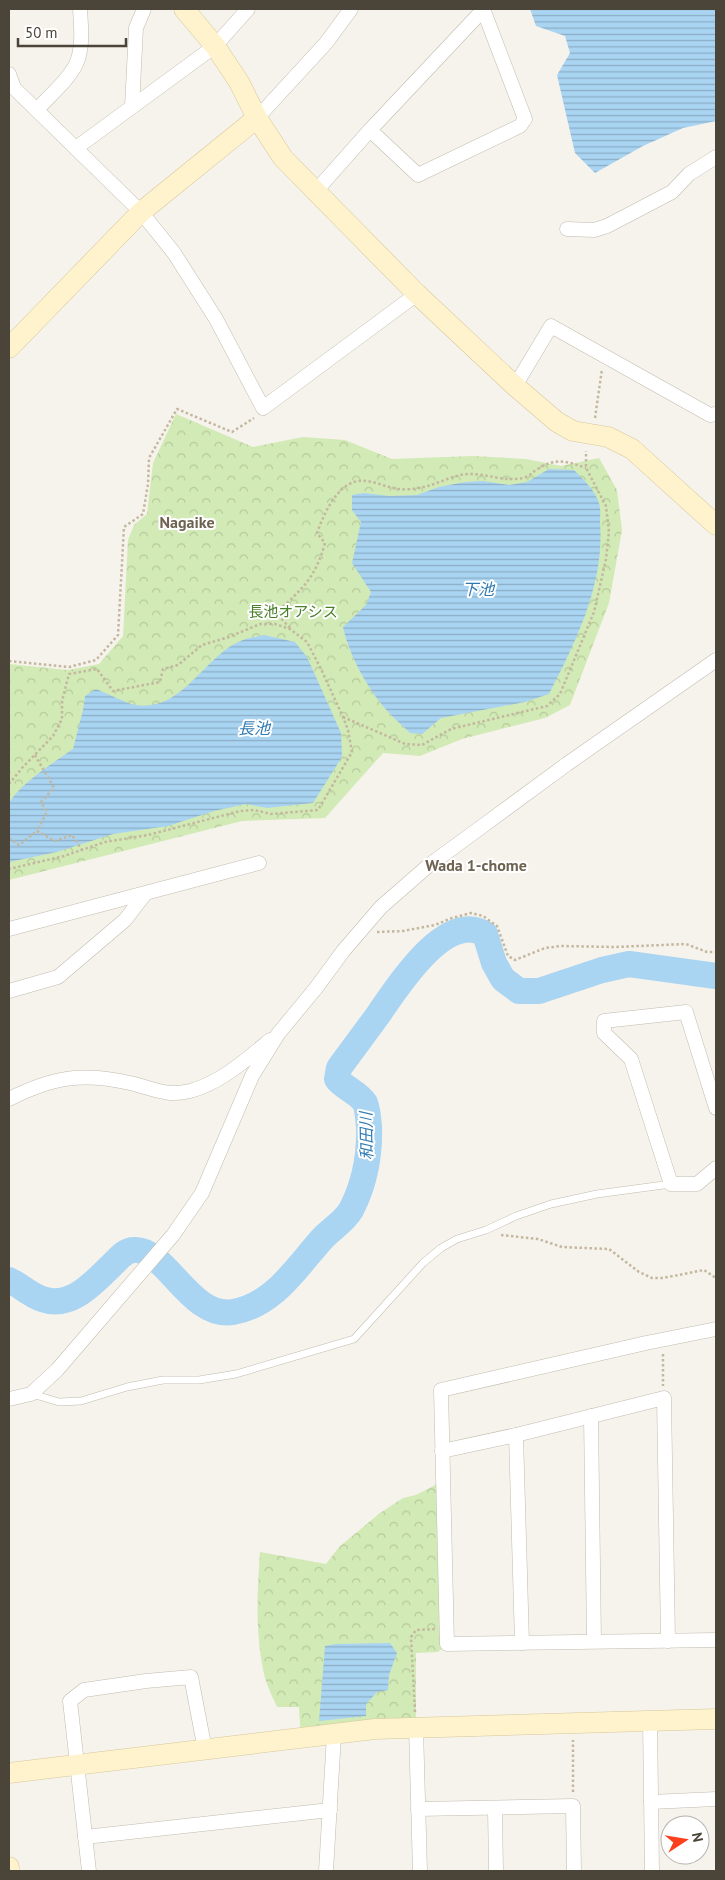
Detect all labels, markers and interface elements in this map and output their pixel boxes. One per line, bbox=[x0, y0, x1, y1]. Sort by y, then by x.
scale bar bbox=[18, 15, 125, 47]
text: 50 m bbox=[25, 23, 58, 42]
district label: Nagaike bbox=[159, 512, 215, 532]
water label: 下池 bbox=[462, 579, 496, 599]
park label: 長池オアシス bbox=[248, 602, 338, 621]
water label: 長池 bbox=[238, 718, 272, 738]
district label: Wada 1-chome bbox=[425, 855, 527, 875]
water label: 和田川 bbox=[356, 1110, 376, 1160]
north arrow bbox=[660, 1815, 710, 1865]
text: N bbox=[688, 1831, 707, 1844]

